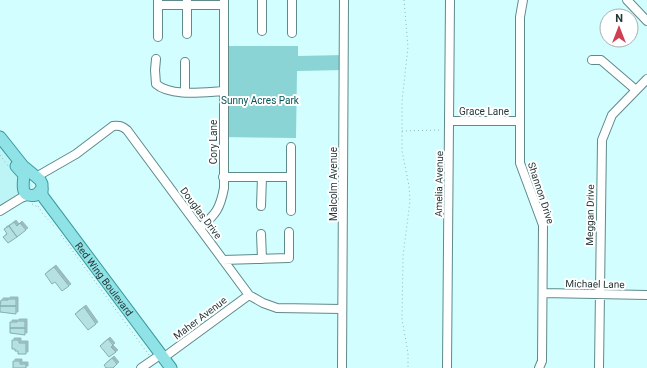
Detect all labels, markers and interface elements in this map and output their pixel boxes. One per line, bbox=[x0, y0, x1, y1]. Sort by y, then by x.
north arrow bbox=[599, 8, 639, 48]
text: N bbox=[615, 12, 623, 25]
park label: Sunny Acres Park bbox=[221, 95, 300, 106]
street label: Grace Lane bbox=[459, 106, 509, 117]
street label: Cory Lane bbox=[208, 120, 219, 164]
street label: Malcolm Avenue bbox=[328, 147, 339, 221]
street label: Amelia Avenue bbox=[433, 151, 445, 217]
street label: Shannon Drive bbox=[526, 161, 556, 225]
street label: Meggan Drive bbox=[584, 184, 596, 246]
street label: Douglas Drive bbox=[178, 185, 224, 241]
street label: Red Wing Boulevard bbox=[73, 240, 135, 318]
street label: Michael Lane bbox=[565, 278, 625, 290]
street label: Maher Avenue bbox=[171, 294, 229, 342]

